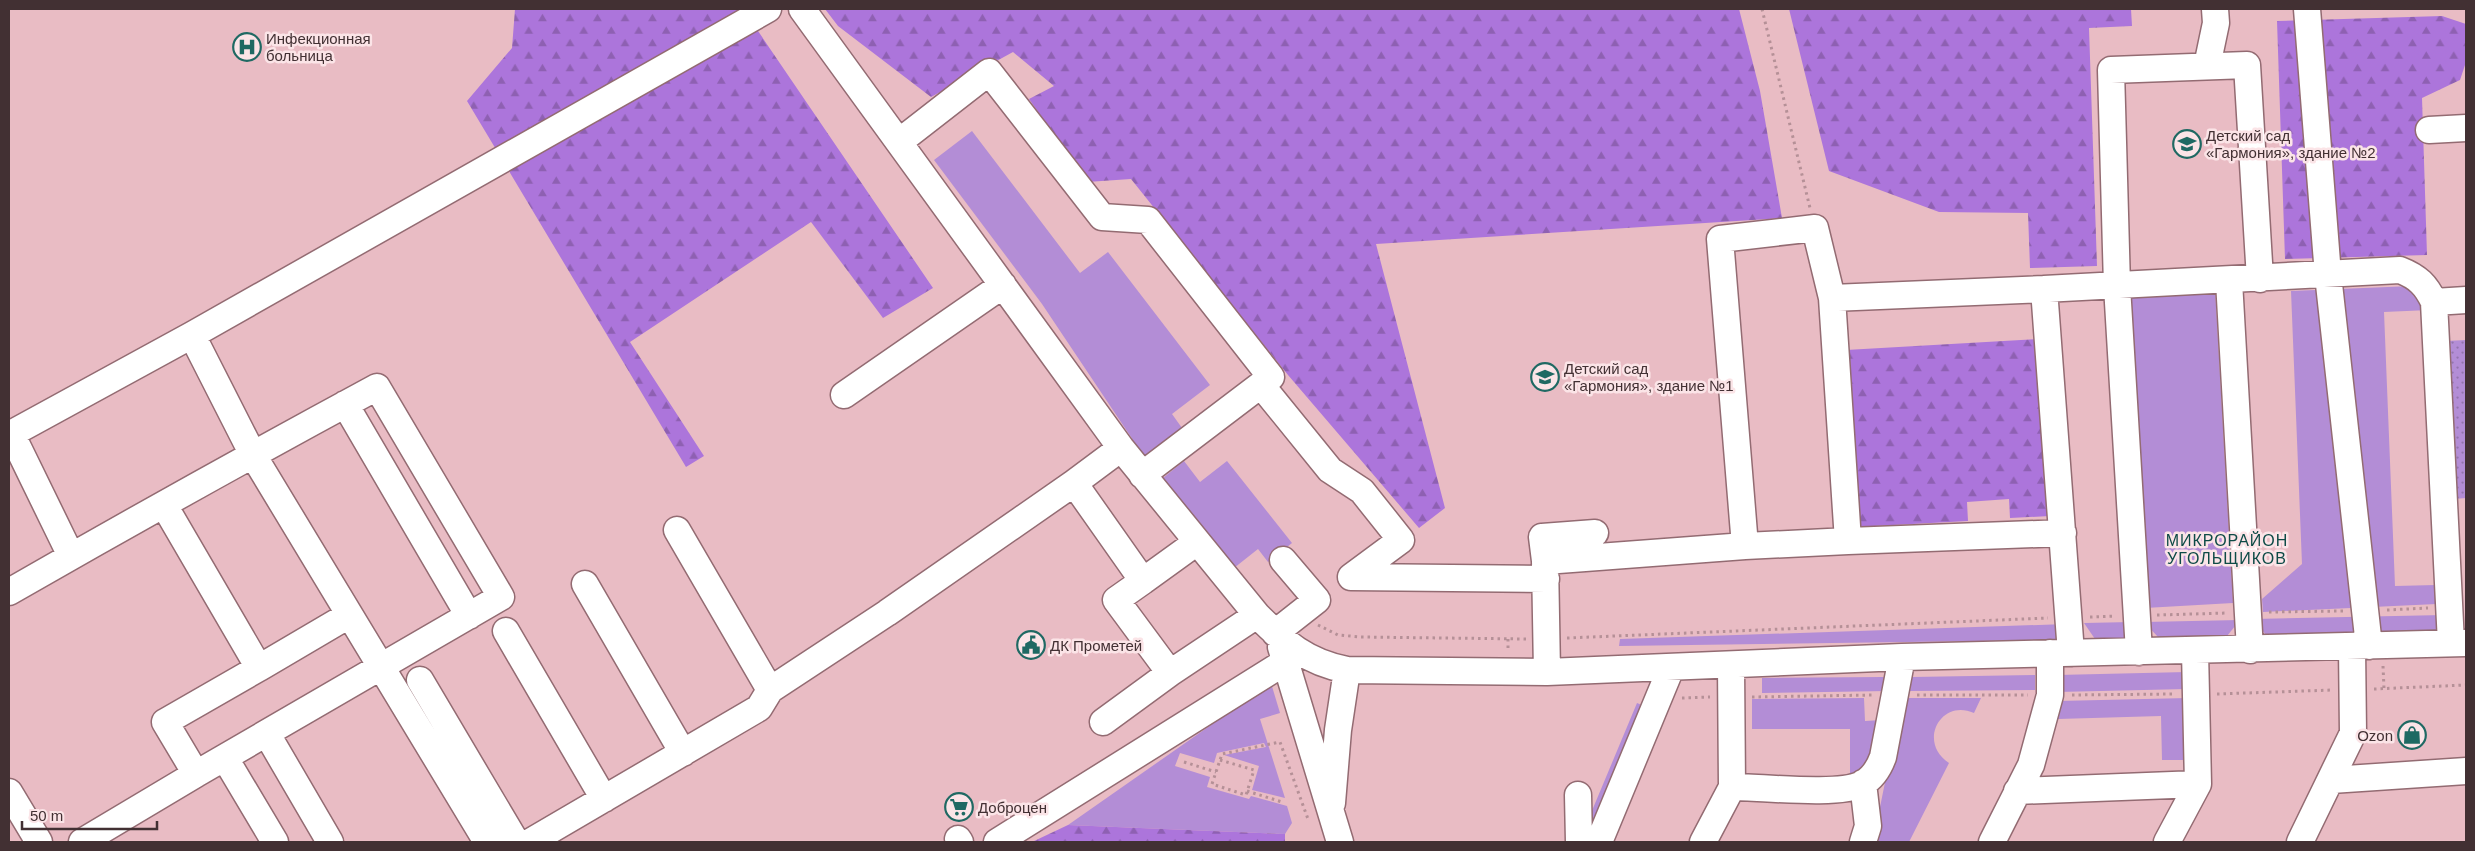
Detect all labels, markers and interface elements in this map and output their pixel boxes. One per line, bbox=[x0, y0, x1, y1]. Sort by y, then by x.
place label: Инфекционная больница bbox=[266, 30, 371, 64]
hospital icon: Инфекционная больница bbox=[232, 32, 262, 62]
place label: Детский сад «Гармония», здание №2 bbox=[2206, 127, 2376, 161]
school or university icon: Детский сад «Гармония», здание №2 bbox=[2172, 129, 2202, 159]
place label: Детский сад «Гармония», здание №1 bbox=[1564, 360, 1734, 394]
school or university icon: Детский сад «Гармония», здание №1 bbox=[1530, 362, 1560, 392]
district label: МИКРОРАЙОН УГОЛЬЩИКОВ bbox=[2166, 531, 2288, 567]
public building icon: ДК Прометей bbox=[1016, 630, 1046, 660]
place label: ДК Прометей bbox=[1050, 637, 1142, 654]
shop icon: Ozon bbox=[2397, 720, 2427, 750]
place label: Ozon bbox=[2357, 727, 2393, 744]
supermarket icon: Доброцен bbox=[944, 792, 974, 822]
scale bar bbox=[22, 798, 158, 830]
place label: Доброцен bbox=[978, 799, 1047, 816]
text: 50 m bbox=[30, 807, 63, 824]

